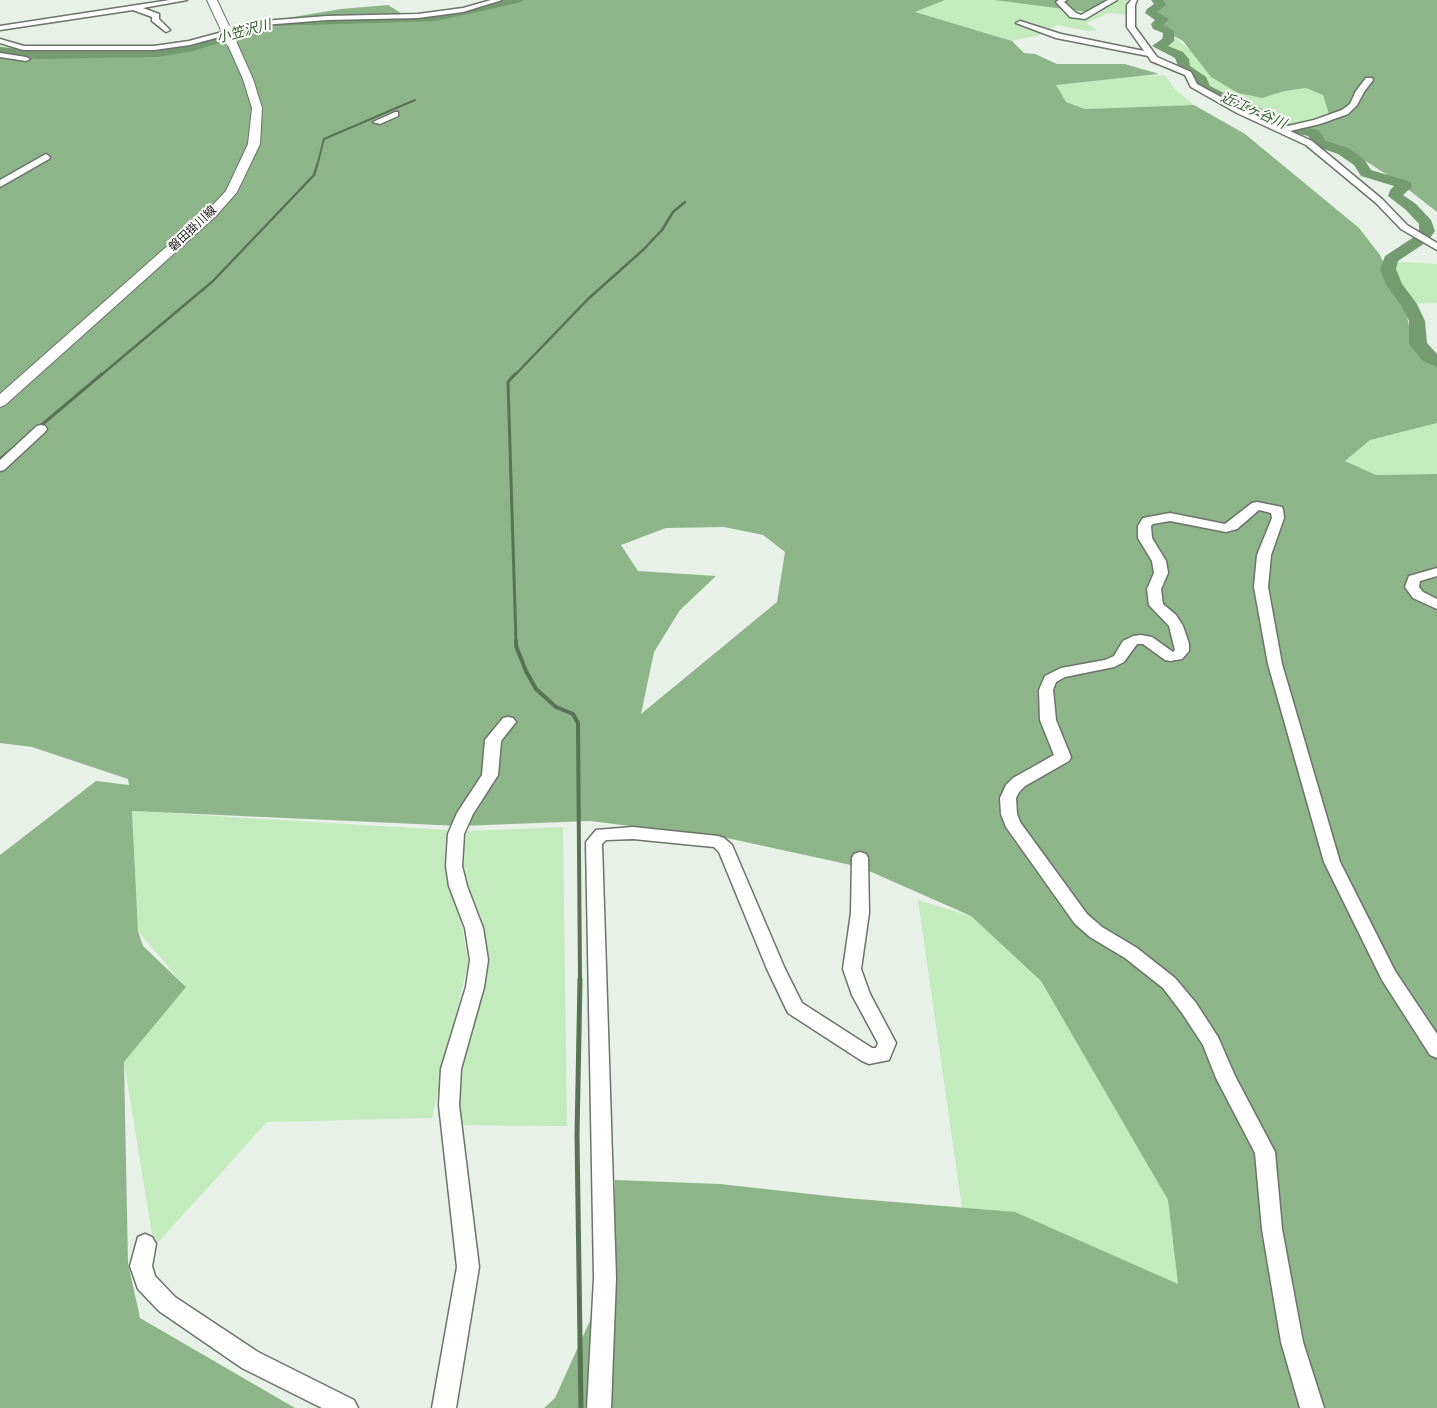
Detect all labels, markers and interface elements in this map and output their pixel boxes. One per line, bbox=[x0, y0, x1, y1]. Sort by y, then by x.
water label: 小笠沢川 bbox=[215, 17, 273, 47]
water label: 近江ヶ谷川 bbox=[1218, 89, 1288, 133]
street label: 磐田掛川線 bbox=[166, 203, 220, 255]

